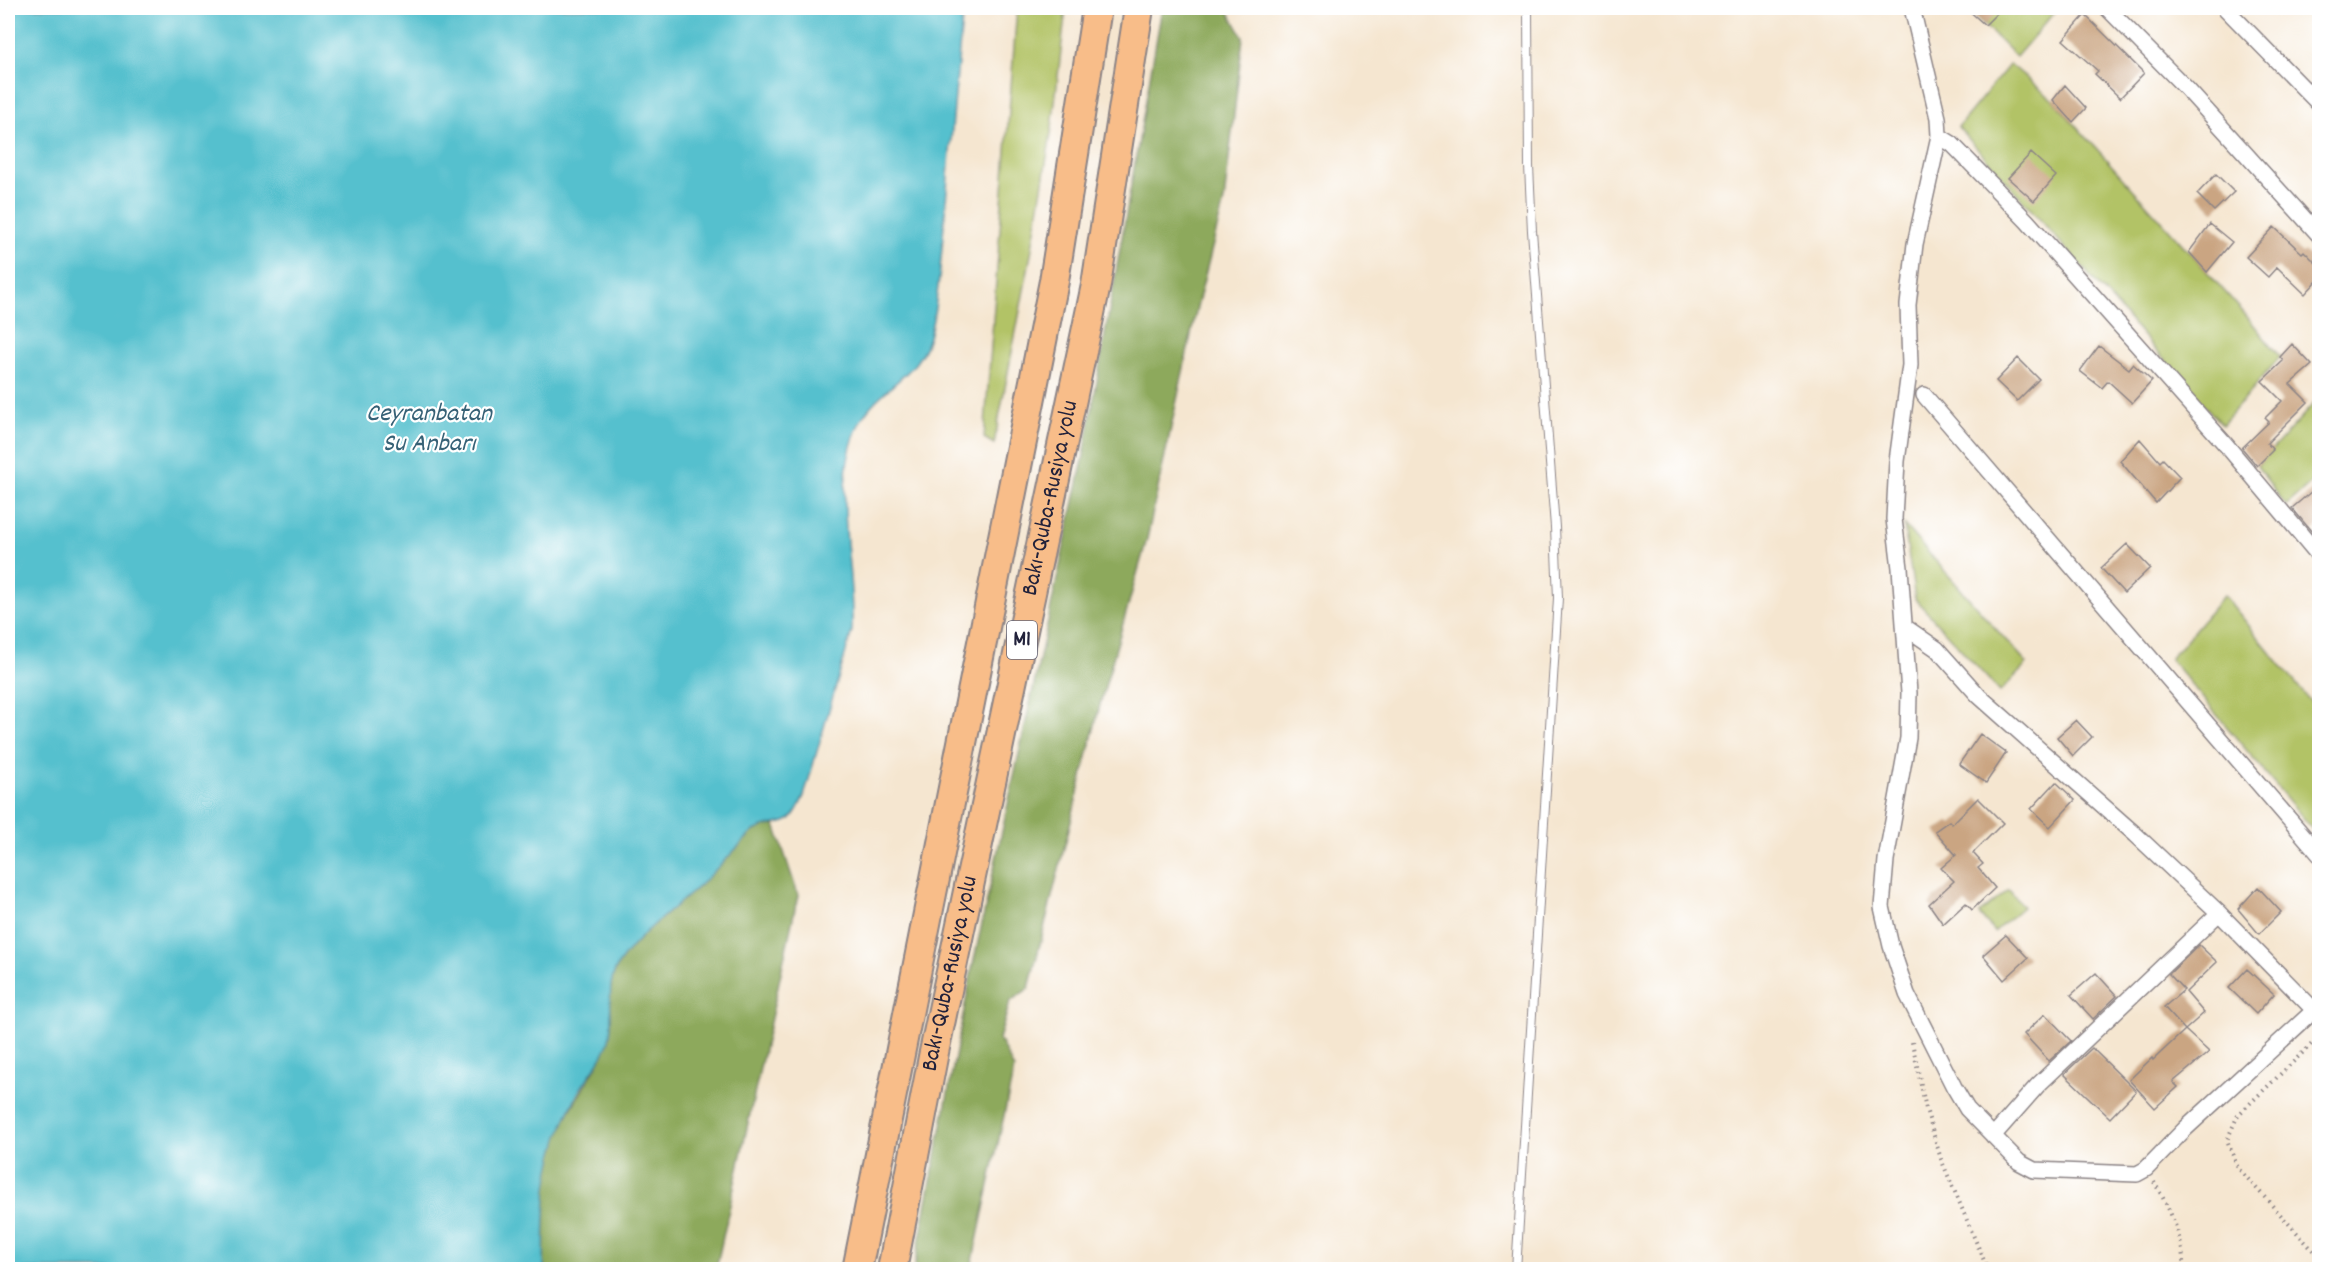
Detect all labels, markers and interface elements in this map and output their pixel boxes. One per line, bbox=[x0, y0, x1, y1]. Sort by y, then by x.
water label: Ceyranbatan Su Anbarı bbox=[366, 396, 493, 463]
street label: Bakı-Quba-Rusiya yolu bbox=[1014, 397, 1088, 599]
road number: M1 bbox=[1007, 621, 1037, 659]
street label: Bakı-Quba-Rusiya yolu bbox=[914, 873, 988, 1074]

